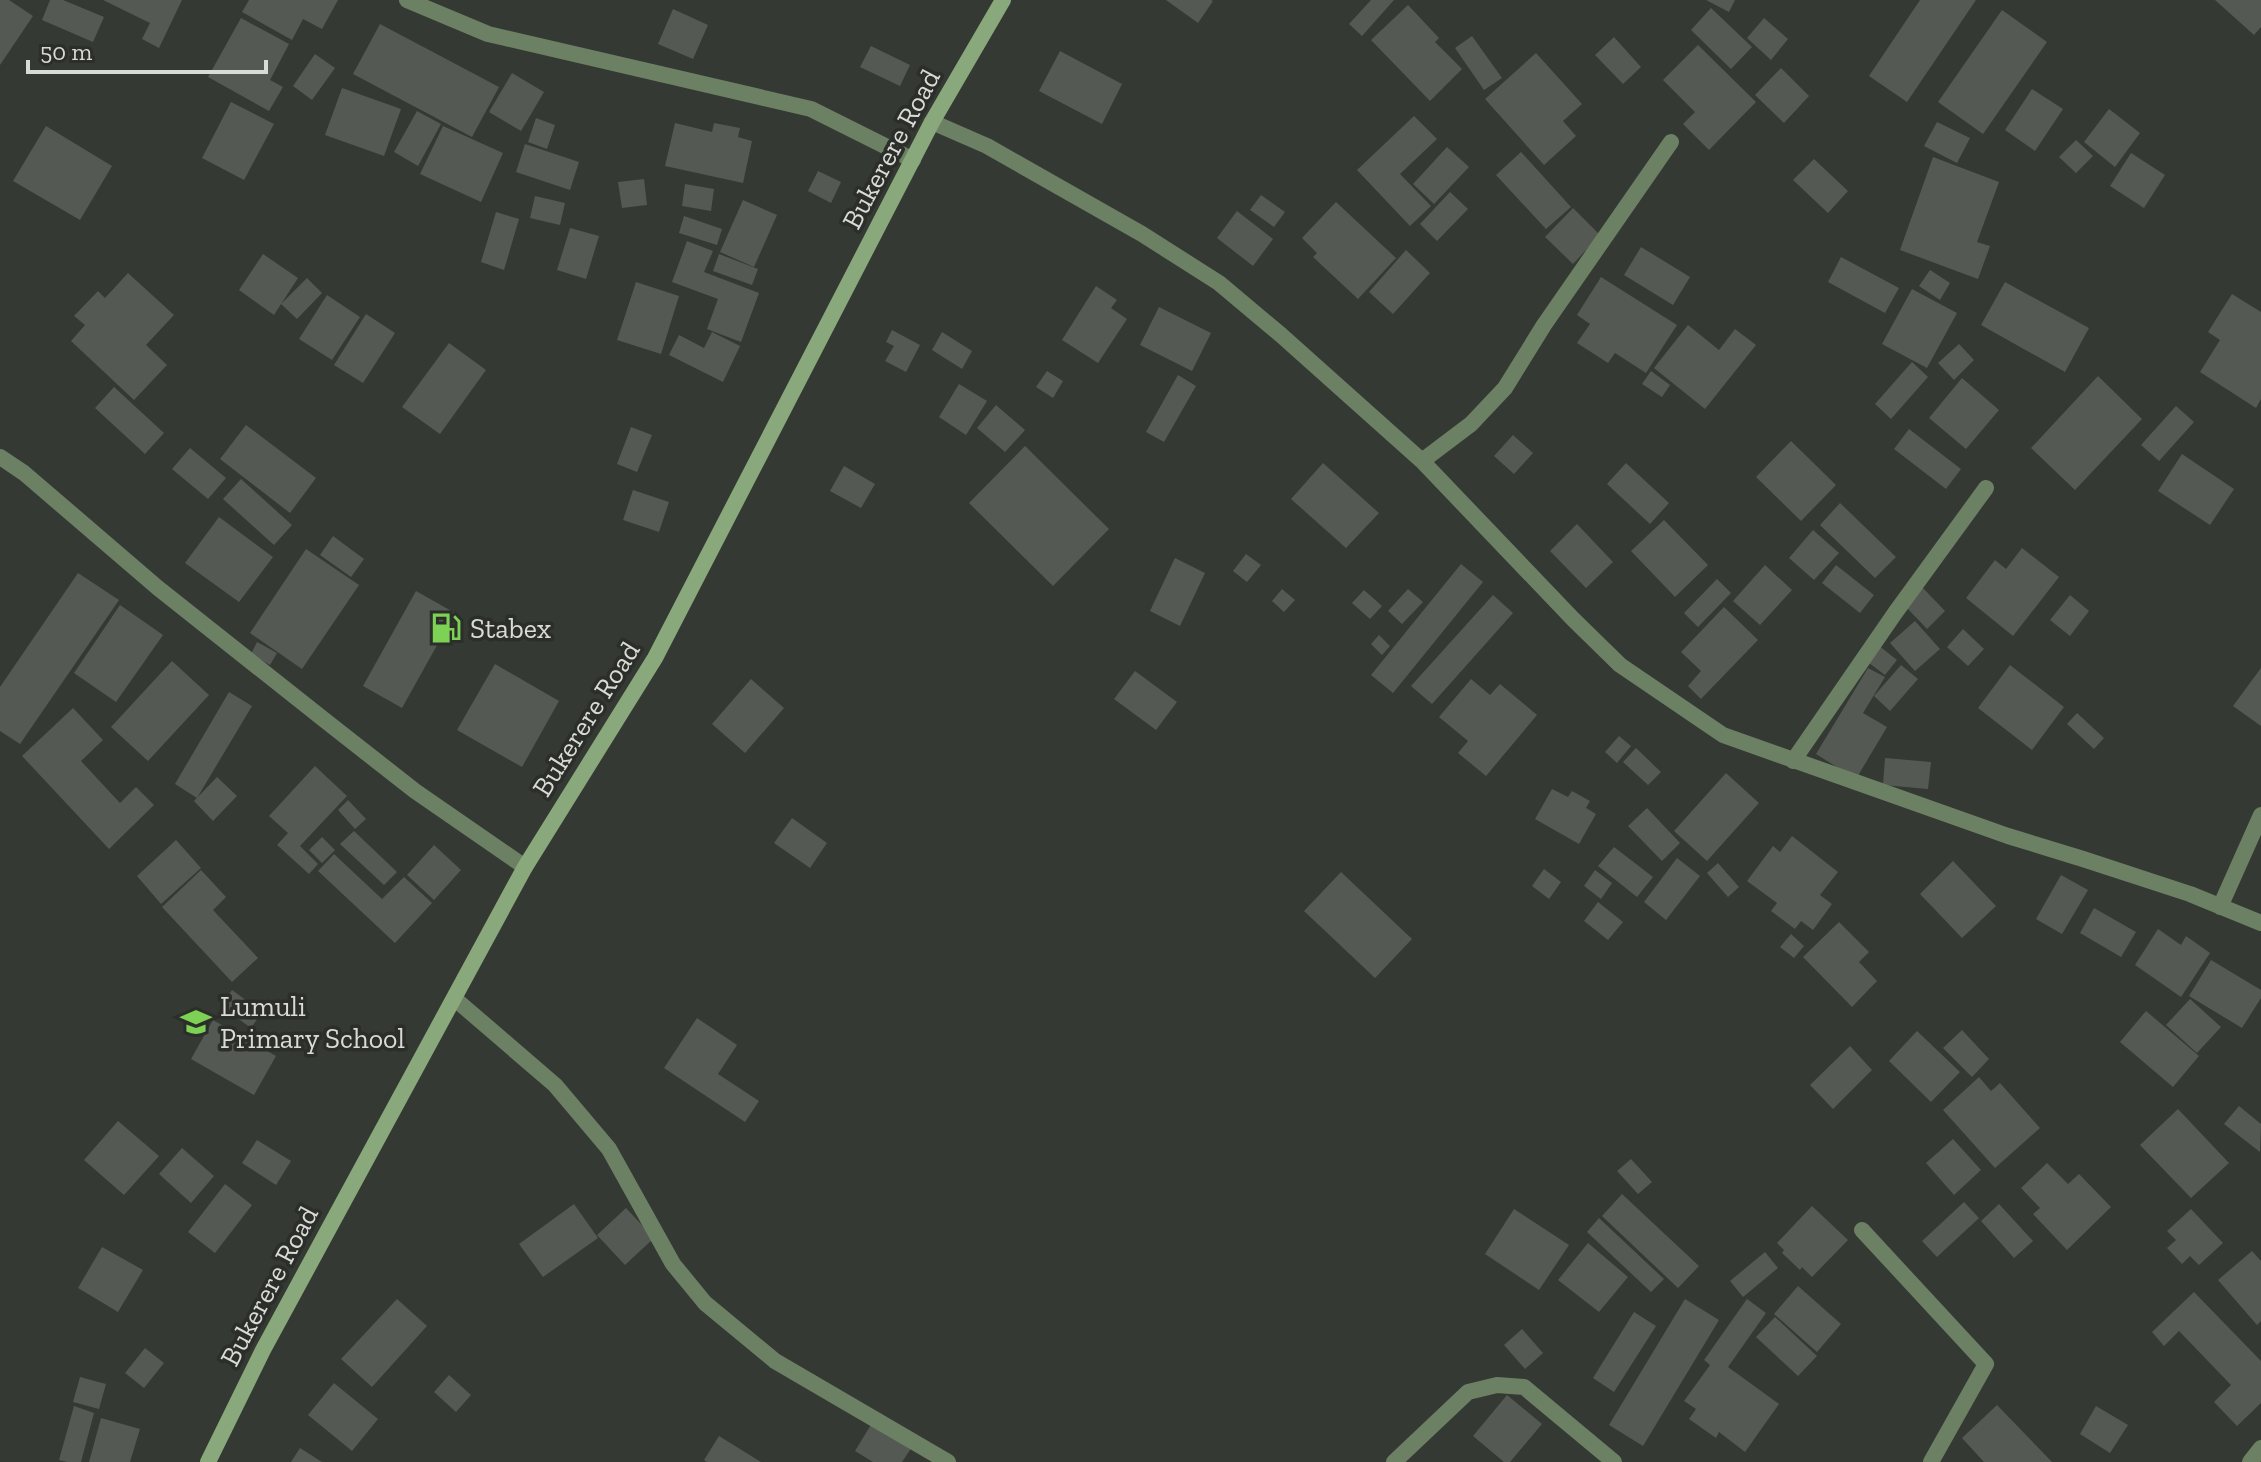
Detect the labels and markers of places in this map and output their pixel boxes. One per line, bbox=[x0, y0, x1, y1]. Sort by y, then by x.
fuel station icon: Stabex bbox=[429, 611, 463, 645]
place label: Stabex bbox=[470, 612, 551, 645]
place label: Lumuli Primary School bbox=[220, 990, 405, 1055]
school or university icon: Lumuli Primary School bbox=[179, 1005, 213, 1039]

